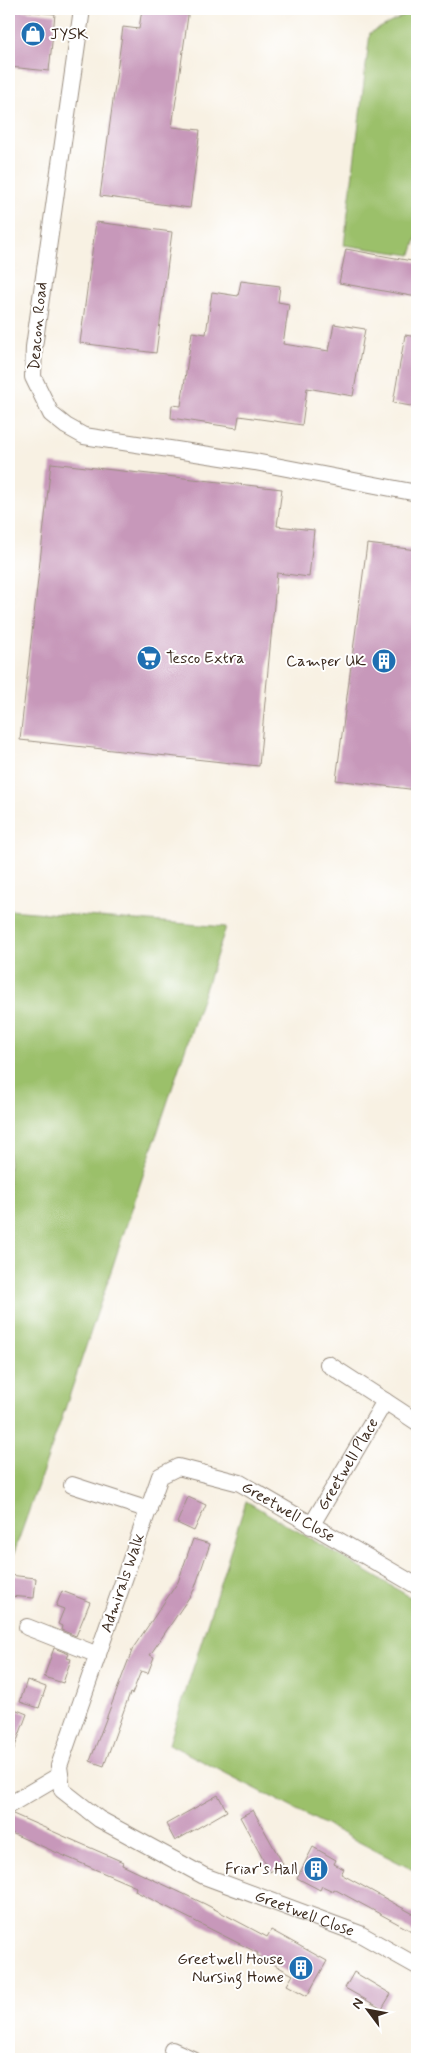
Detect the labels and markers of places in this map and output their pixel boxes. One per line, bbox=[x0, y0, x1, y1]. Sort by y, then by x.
shop icon: JYSK bbox=[20, 21, 46, 47]
place label: JYSK bbox=[50, 24, 89, 45]
supermarket icon: Tesco Extra bbox=[136, 645, 162, 671]
place label: Tesco Extra bbox=[166, 648, 244, 669]
building icon: Camper UK bbox=[371, 648, 397, 674]
place label: Camper UK bbox=[286, 651, 366, 672]
building icon: Friar's Hall bbox=[303, 1856, 329, 1882]
place label: Friar's Hall bbox=[225, 1859, 298, 1880]
place label: Greetwell House Nursing Home bbox=[177, 1949, 284, 1989]
building icon: Greetwell House Nursing Home bbox=[288, 1955, 314, 1981]

